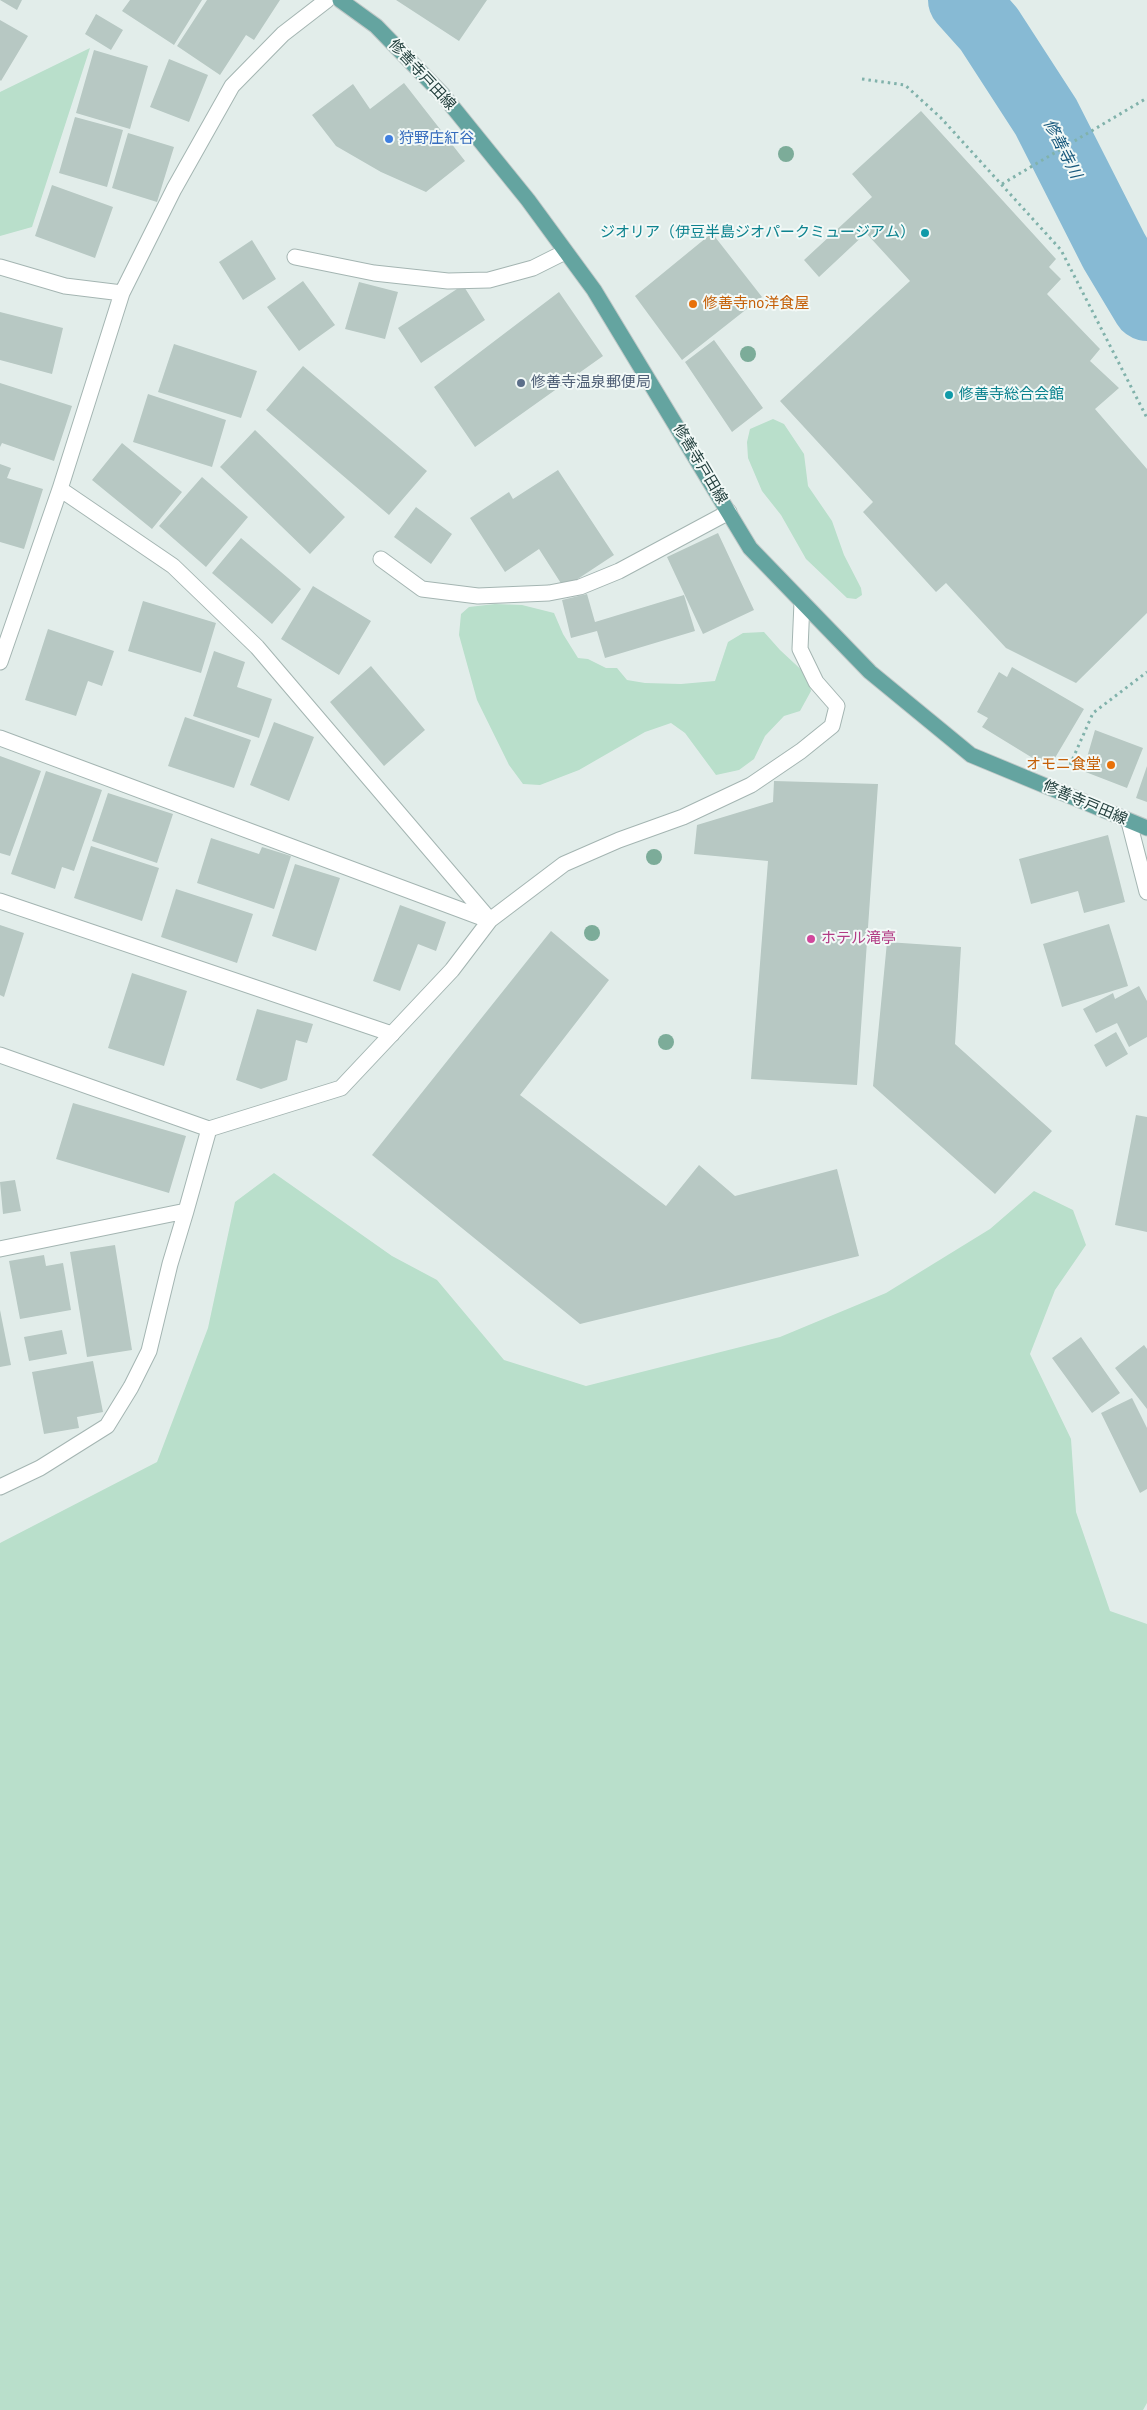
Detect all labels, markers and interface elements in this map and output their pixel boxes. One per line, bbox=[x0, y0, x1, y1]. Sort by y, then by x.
street label: 修善寺戸田線 bbox=[385, 36, 459, 114]
water label: 修善寺川 bbox=[1039, 116, 1085, 182]
place label: 狩野庄紅谷 bbox=[399, 130, 474, 148]
marker: 狩野庄紅谷 bbox=[383, 133, 395, 145]
place label: ジオリア（伊豆半島ジオパークミュージアム） bbox=[600, 224, 915, 242]
marker: ジオリア（伊豆半島ジオパークミュージアム） bbox=[919, 227, 931, 239]
place label: 修善寺no洋食屋 bbox=[703, 295, 809, 313]
marker: 修善寺no洋食屋 bbox=[687, 298, 699, 310]
place label: 修善寺温泉郵便局 bbox=[531, 374, 651, 392]
marker: 修善寺温泉郵便局 bbox=[515, 377, 527, 389]
place label: 修善寺総合会館 bbox=[959, 386, 1064, 404]
marker: 修善寺総合会館 bbox=[943, 389, 955, 401]
street label: 修善寺戸田線 bbox=[669, 421, 731, 507]
place label: オモニ食堂 bbox=[1026, 756, 1101, 774]
marker: オモニ食堂 bbox=[1105, 759, 1117, 771]
street label: 修善寺戸田線 bbox=[1040, 777, 1130, 829]
place label: ホテル滝亭 bbox=[821, 930, 896, 948]
marker: ホテル滝亭 bbox=[805, 933, 817, 945]

